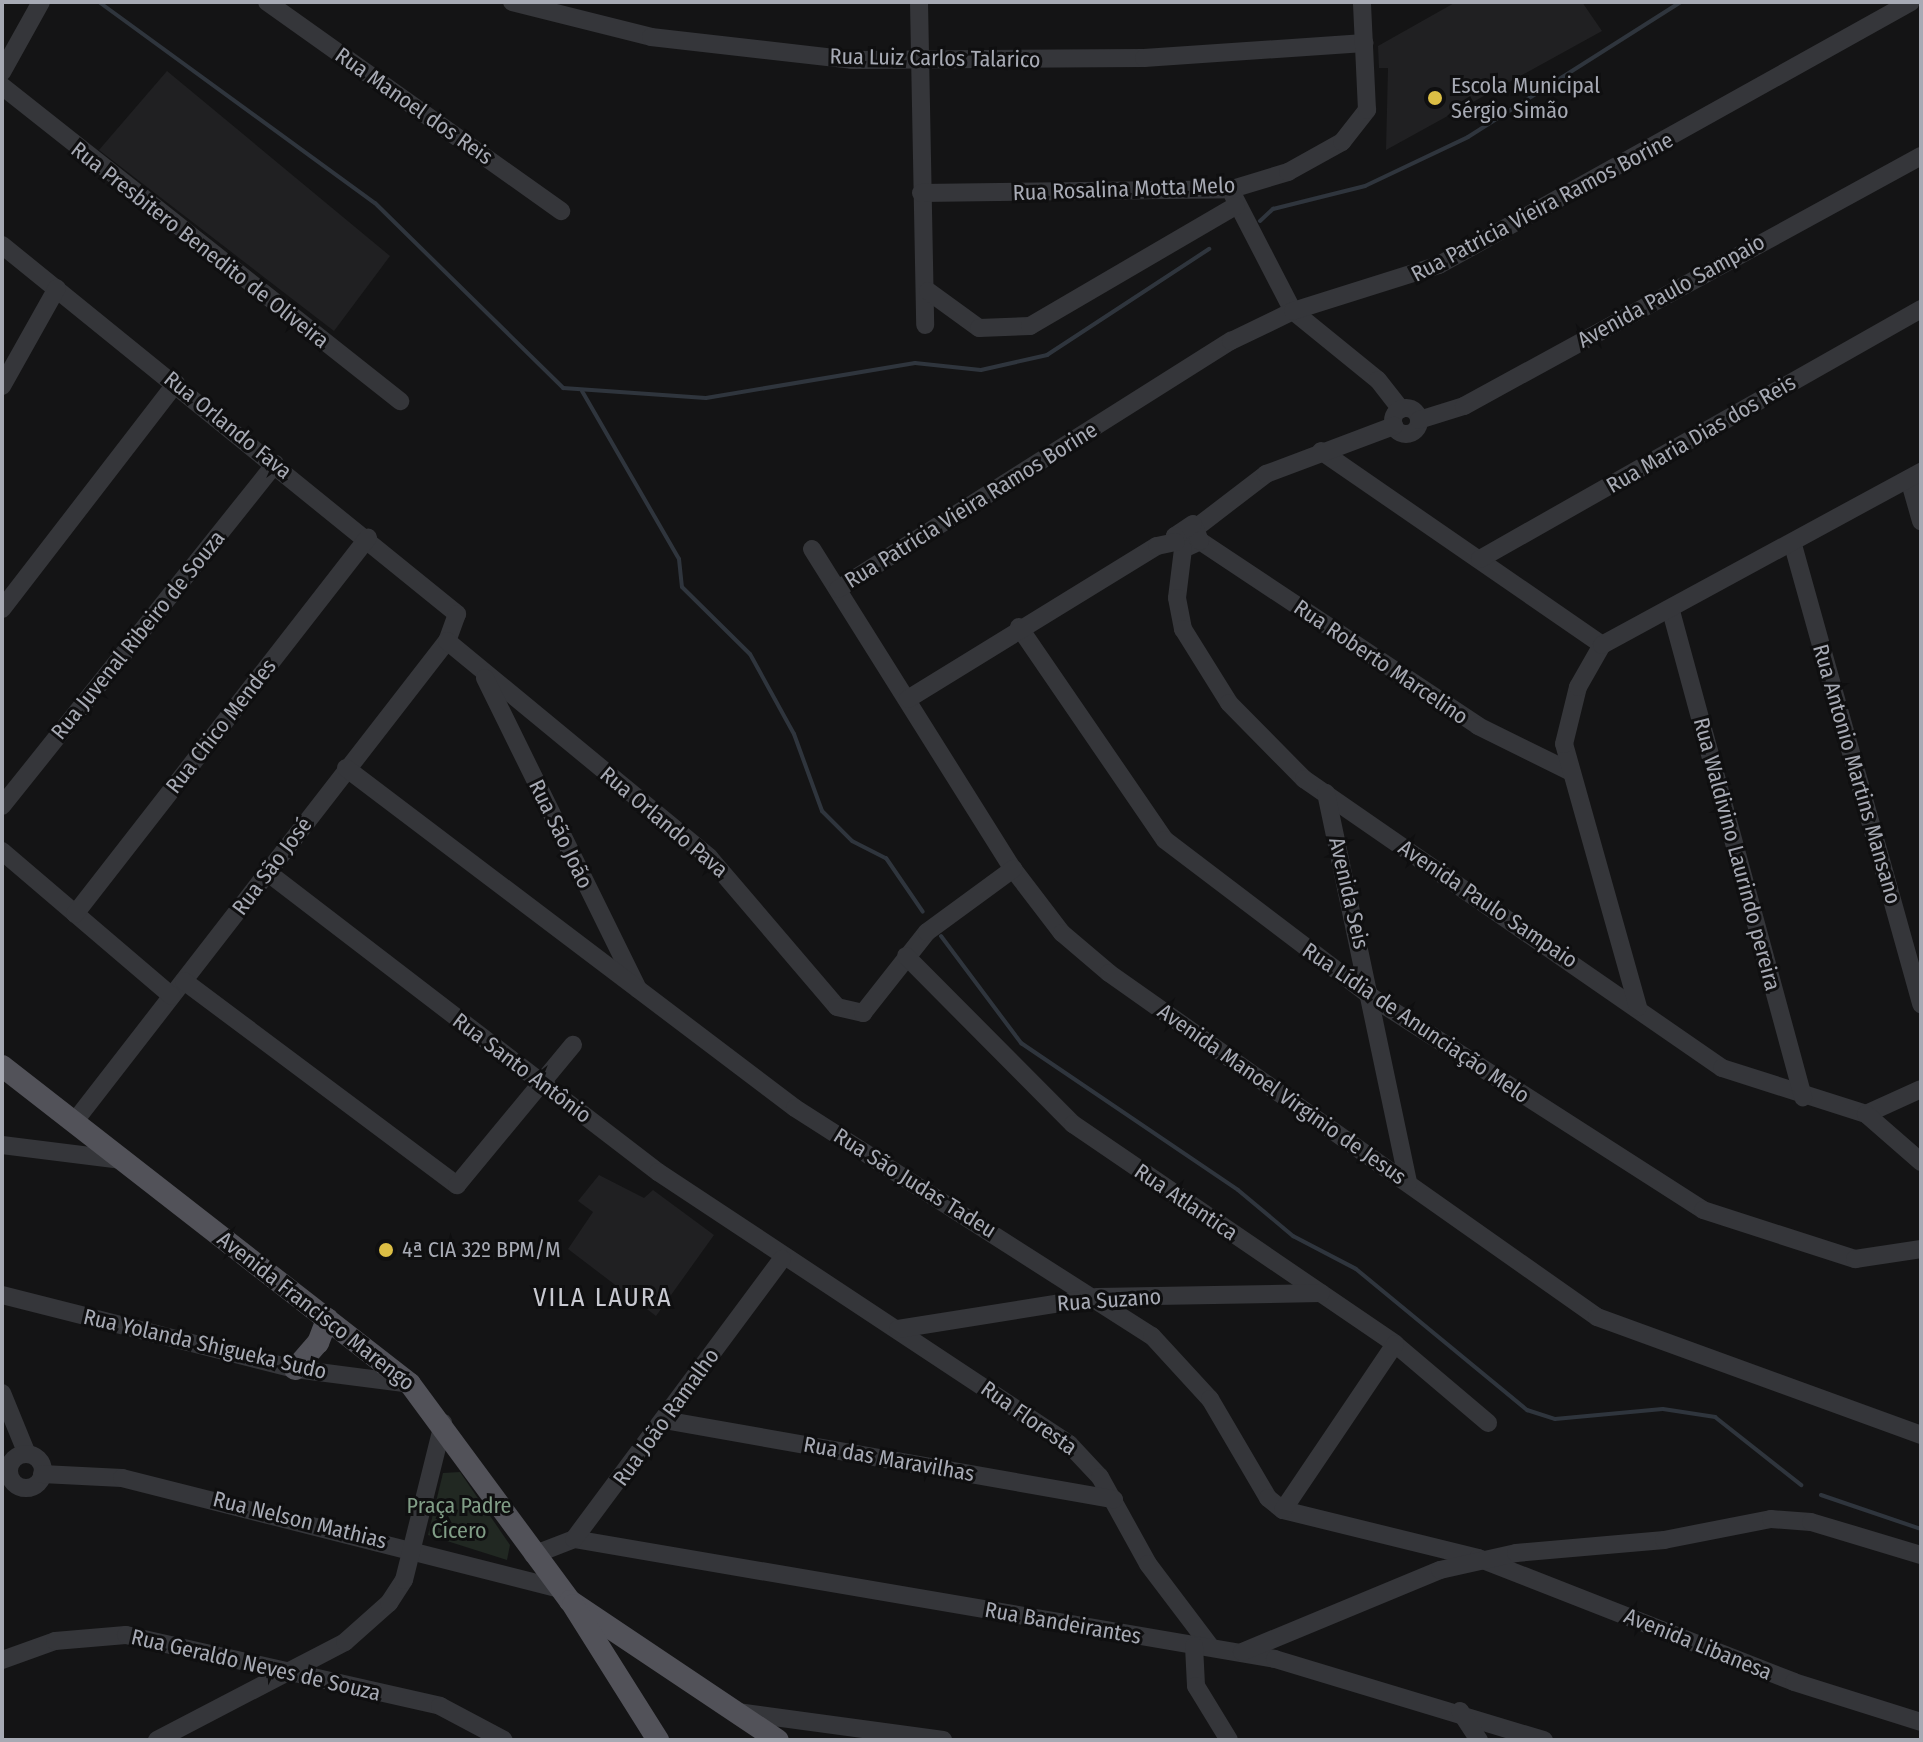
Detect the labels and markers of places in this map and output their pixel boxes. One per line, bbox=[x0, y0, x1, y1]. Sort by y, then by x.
place label: Escola Municipal Sérgio Simão bbox=[1451, 72, 1600, 124]
marker: Escola Municipal Sérgio Simão bbox=[1426, 89, 1444, 107]
place label: 4ª CIA 32º BPM/M bbox=[402, 1237, 561, 1263]
marker: 4ª CIA 32º BPM/M bbox=[377, 1241, 395, 1259]

